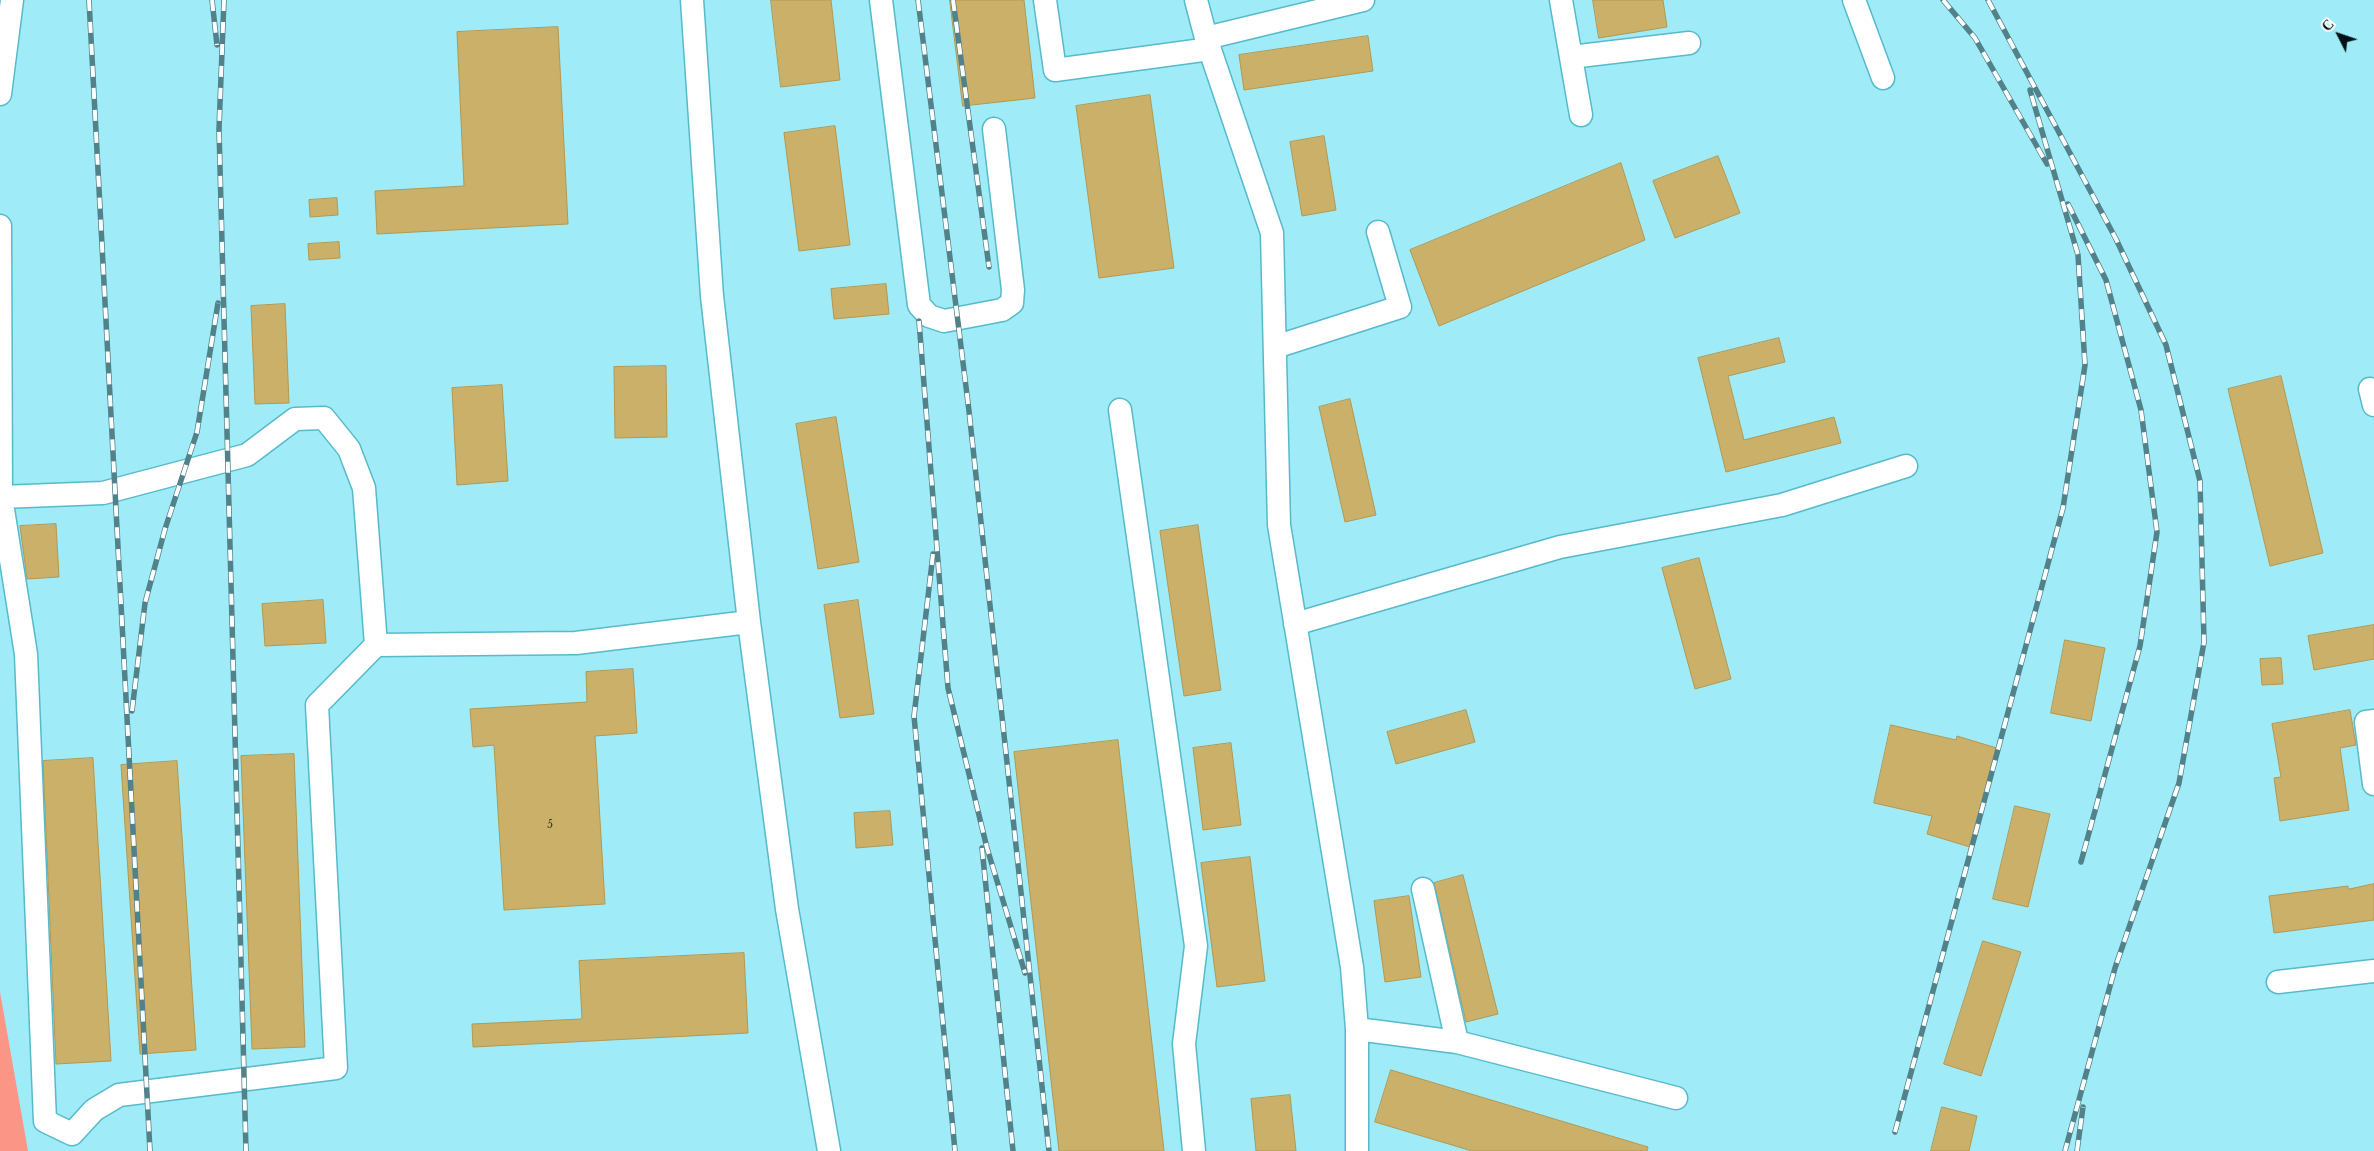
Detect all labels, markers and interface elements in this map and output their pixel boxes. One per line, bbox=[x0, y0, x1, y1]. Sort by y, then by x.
north arrow bbox=[2314, 10, 2364, 60]
text: С bbox=[2318, 15, 2338, 35]
house number: 5 bbox=[547, 819, 553, 831]

